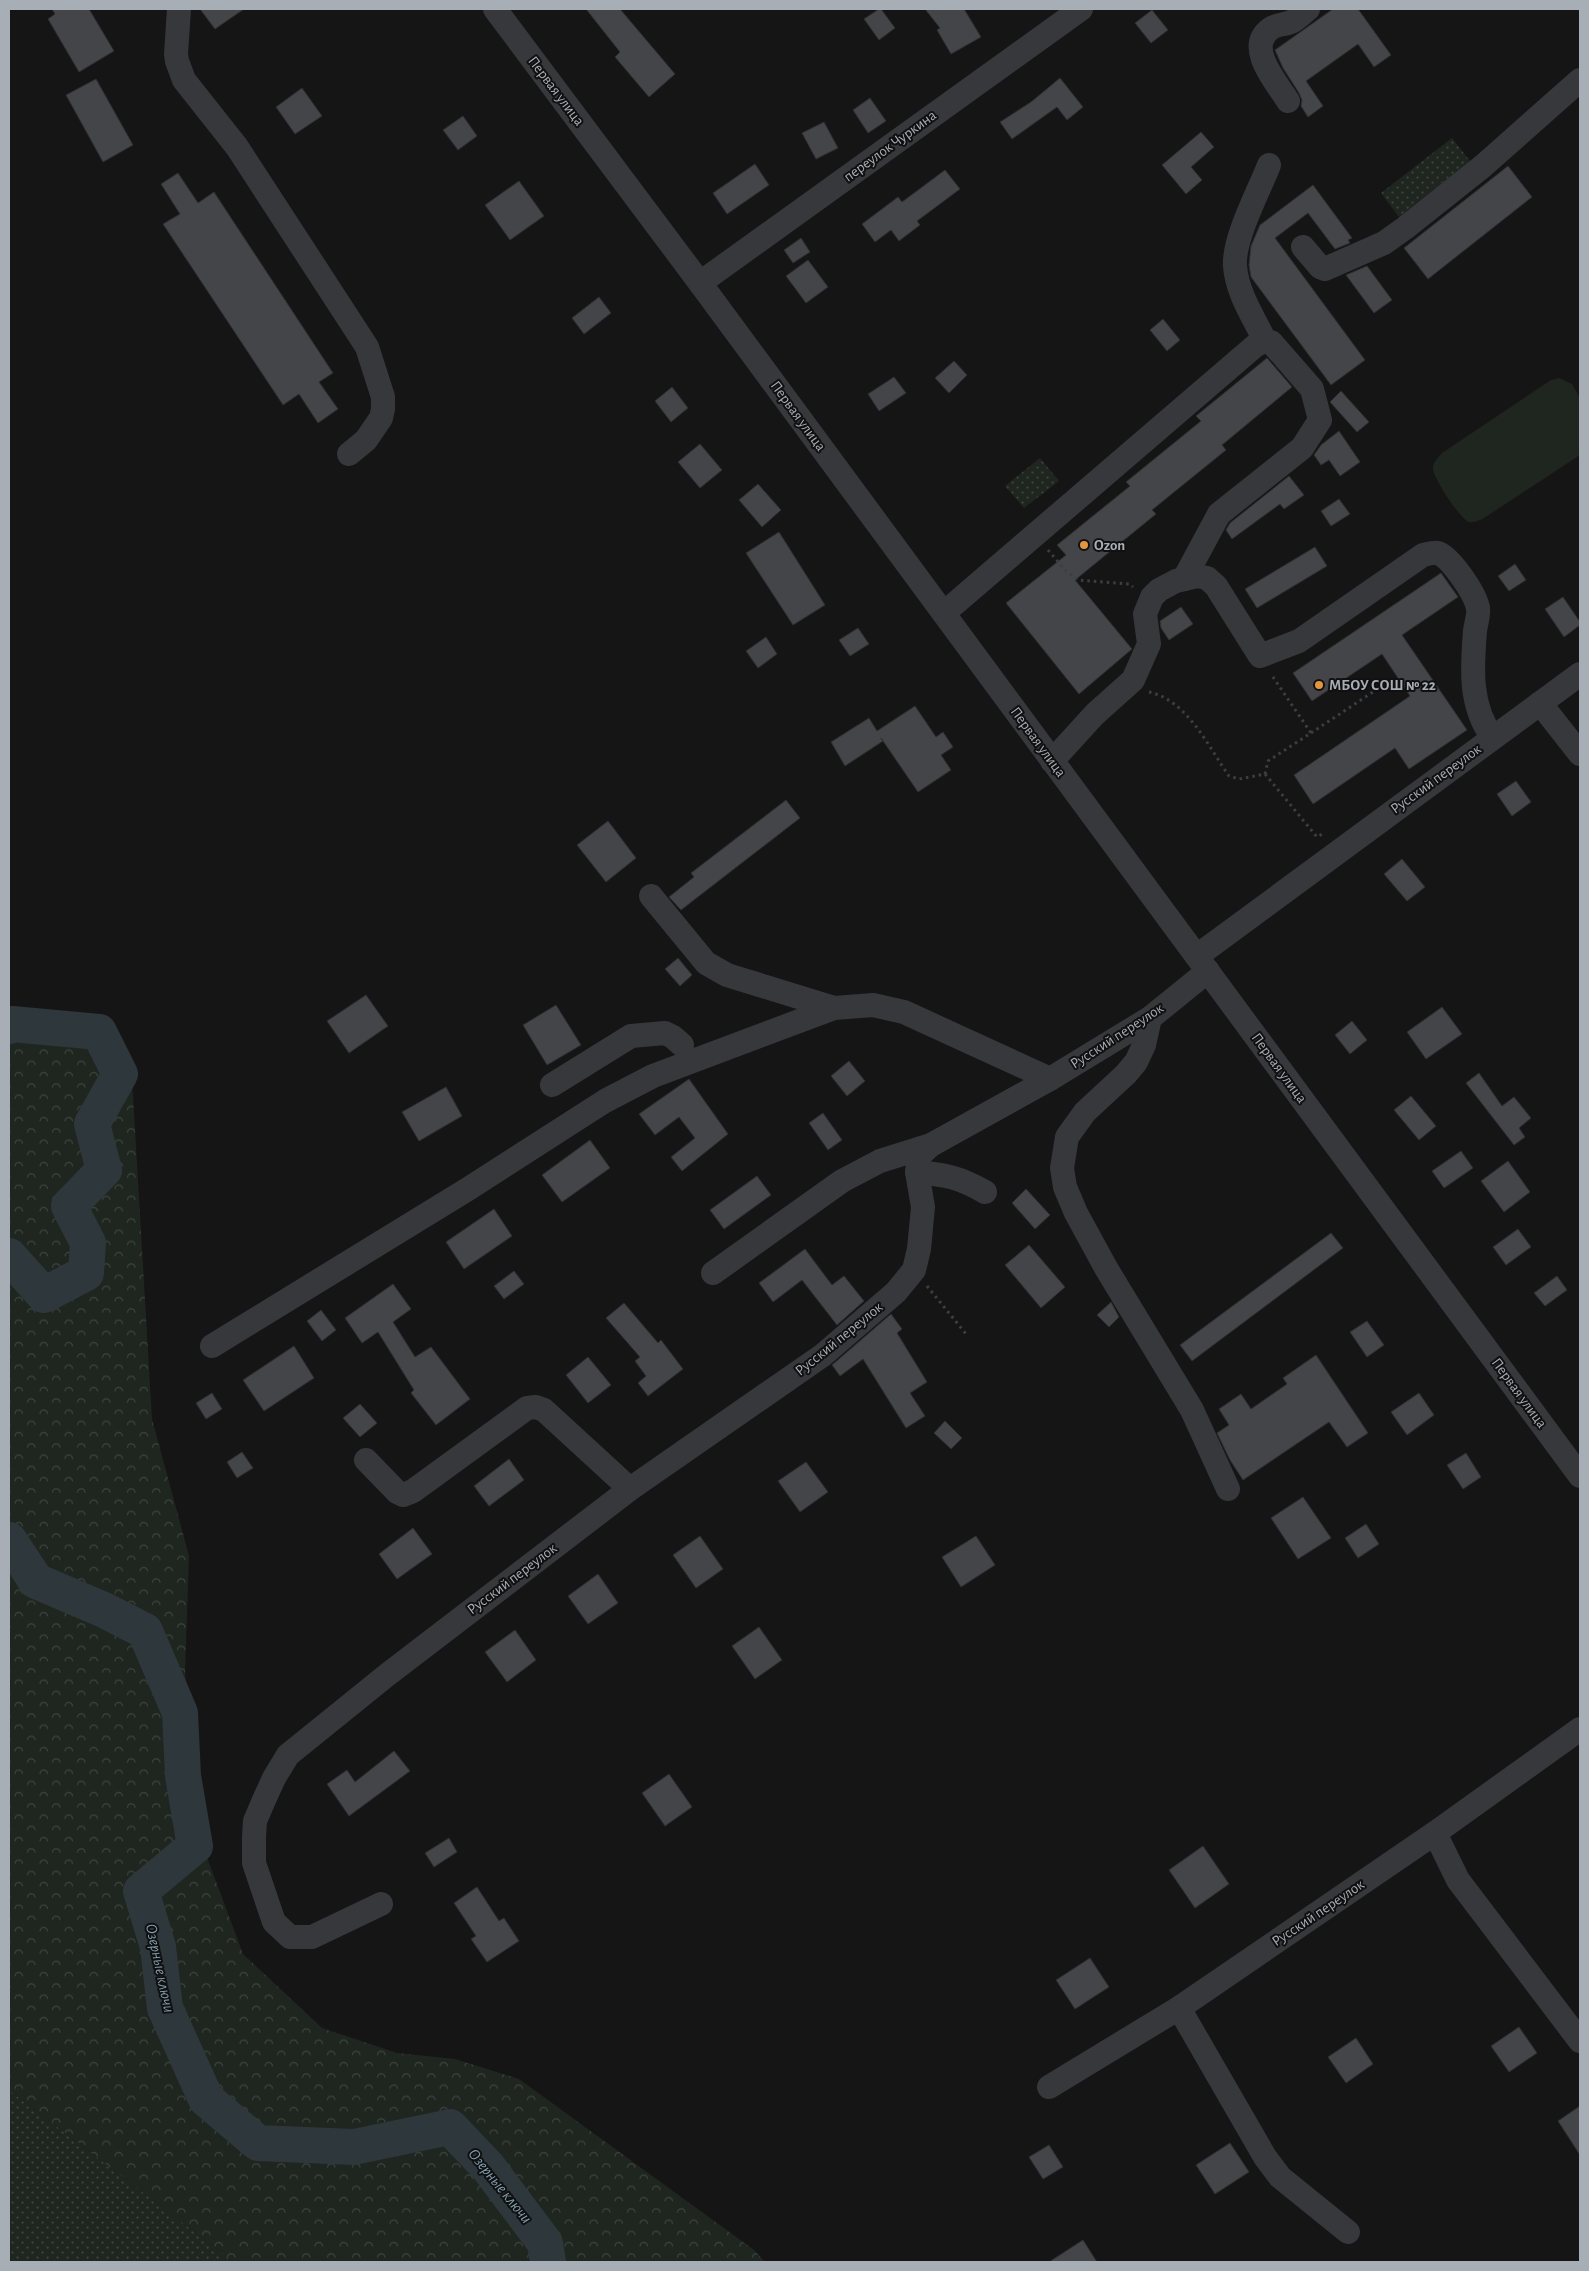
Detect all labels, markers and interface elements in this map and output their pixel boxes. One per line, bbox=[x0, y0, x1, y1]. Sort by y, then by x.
street label: Первая улица bbox=[525, 53, 587, 129]
street label: переулок Чуркина bbox=[841, 107, 939, 185]
street label: Первая улица bbox=[768, 378, 828, 454]
place label: Ozon bbox=[1094, 538, 1125, 553]
marker: Ozon bbox=[1078, 539, 1090, 551]
place label: МБОУ СОШ № 22 bbox=[1329, 678, 1436, 693]
marker: МБОУ СОШ № 22 bbox=[1313, 679, 1325, 691]
street label: Первая улица bbox=[1008, 704, 1068, 780]
street label: Русский переулок bbox=[1388, 741, 1484, 817]
street label: Русский переулок bbox=[1068, 1000, 1166, 1072]
street label: Первая улица bbox=[1249, 1030, 1309, 1106]
street label: Русский переулок bbox=[792, 1299, 886, 1379]
street label: Первая улица bbox=[1489, 1355, 1549, 1431]
street label: Русский переулок bbox=[465, 1541, 560, 1617]
street label: Русский переулок bbox=[1269, 1877, 1367, 1949]
water label: Озерные ключи bbox=[142, 1922, 177, 2014]
water label: Озерные ключи bbox=[464, 2146, 535, 2227]

